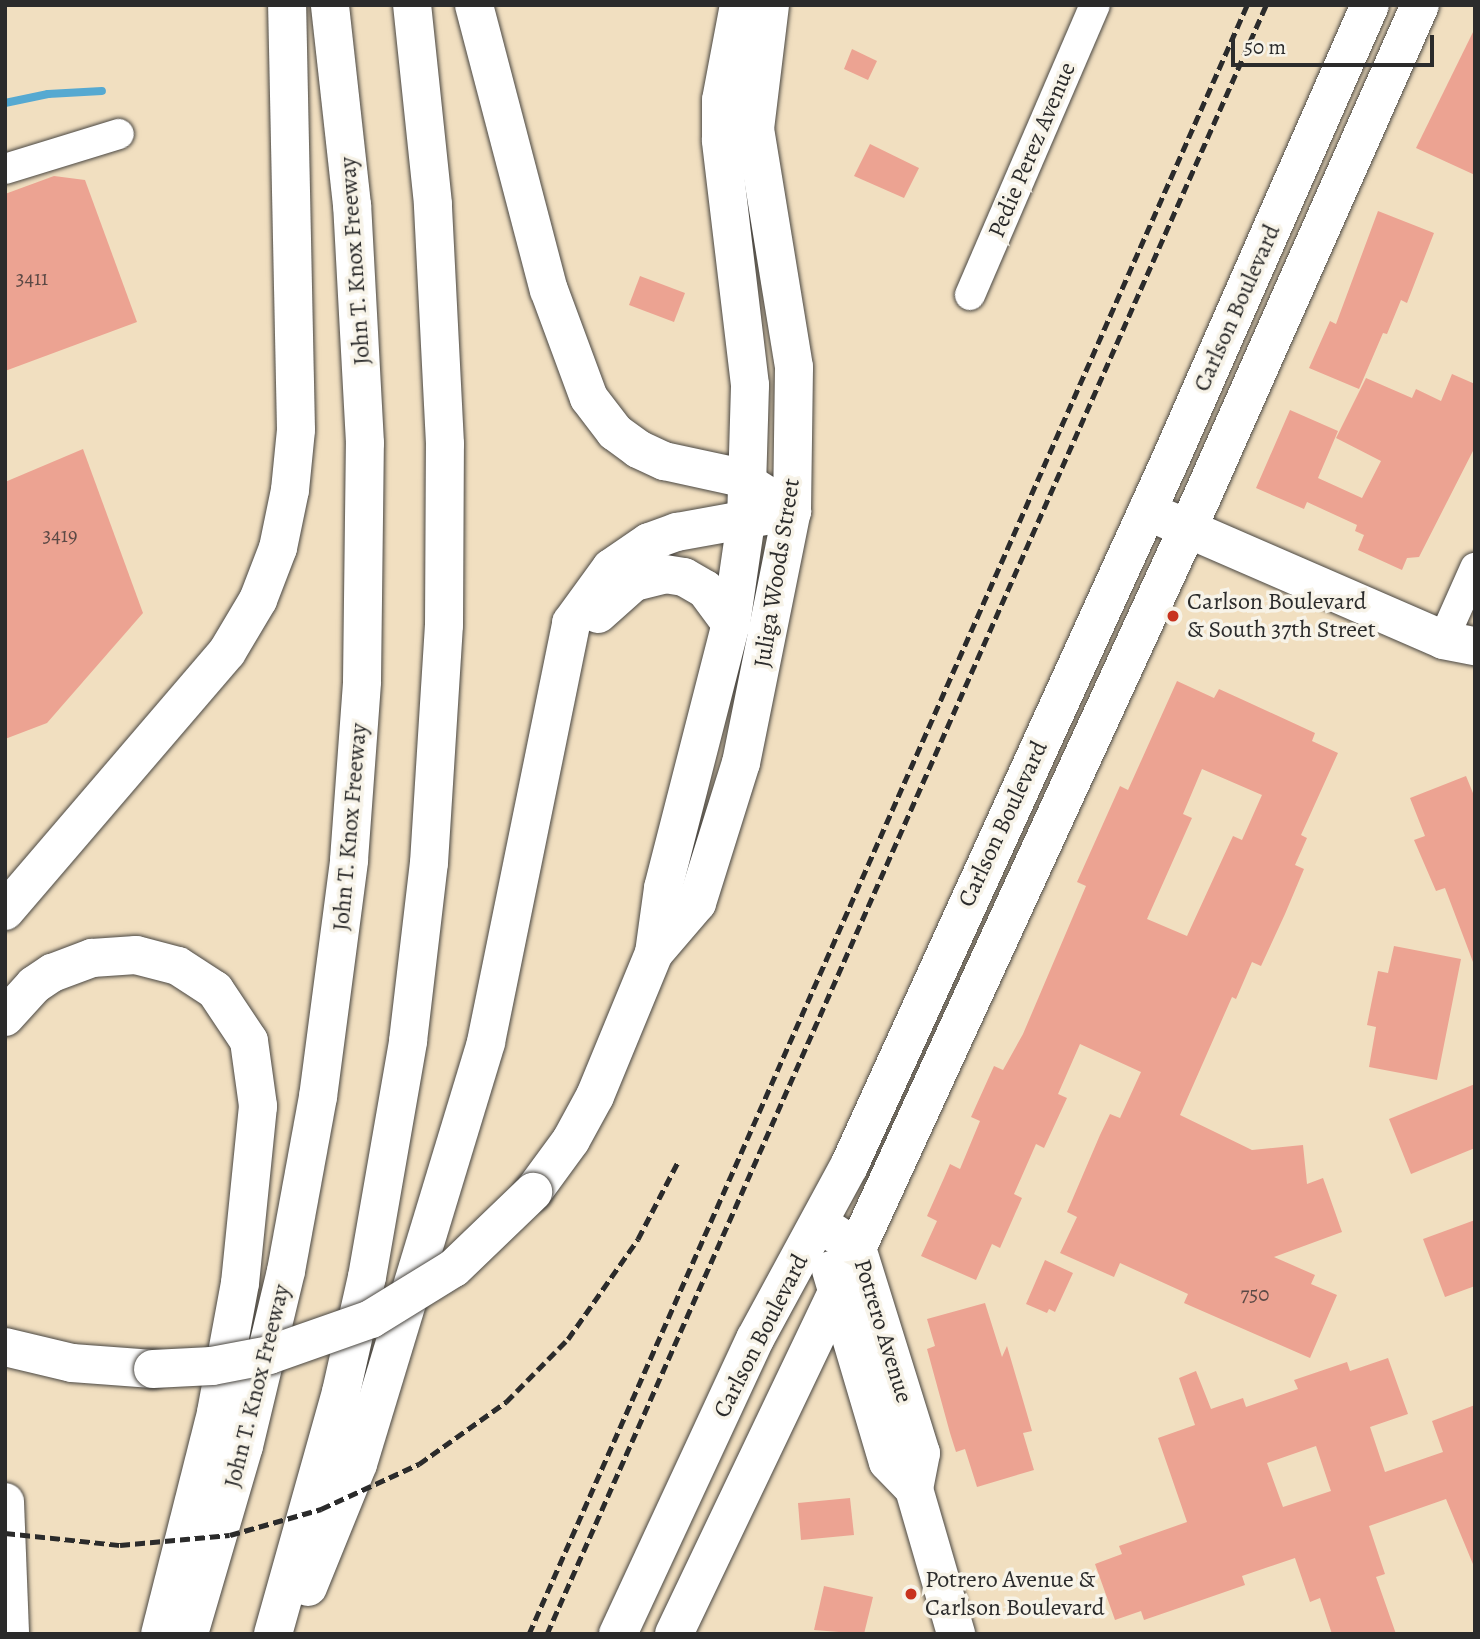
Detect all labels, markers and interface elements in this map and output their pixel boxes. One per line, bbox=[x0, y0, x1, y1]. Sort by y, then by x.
scale bar bbox=[1235, 21, 1438, 65]
text: 50 m bbox=[1244, 33, 1286, 61]
street label: Pedie Perez Avenue bbox=[982, 58, 1082, 242]
street label: John T. Knox Freeway bbox=[333, 156, 377, 366]
street label: Carlson Boulevard bbox=[1187, 220, 1287, 396]
house number: 3411 bbox=[16, 265, 48, 291]
street label: Juliga Woods Street bbox=[748, 476, 806, 670]
house number: 3419 bbox=[43, 522, 77, 548]
place label: Carlson Boulevard & South 37th Street bbox=[1187, 588, 1376, 644]
marker: Carlson Boulevard & South 37th Street bbox=[1165, 608, 1181, 624]
street label: John T. Knox Freeway bbox=[327, 722, 373, 932]
street label: Carlson Boulevard bbox=[952, 736, 1054, 912]
street label: Carlson Boulevard bbox=[707, 1249, 815, 1423]
street label: Potrero Avenue bbox=[847, 1256, 919, 1406]
street label: John T. Knox Freeway bbox=[218, 1281, 296, 1491]
house number: 750 bbox=[1240, 1281, 1270, 1307]
place label: Potrero Avenue & Carlson Boulevard bbox=[925, 1566, 1105, 1622]
marker: Potrero Avenue & Carlson Boulevard bbox=[903, 1586, 919, 1602]

